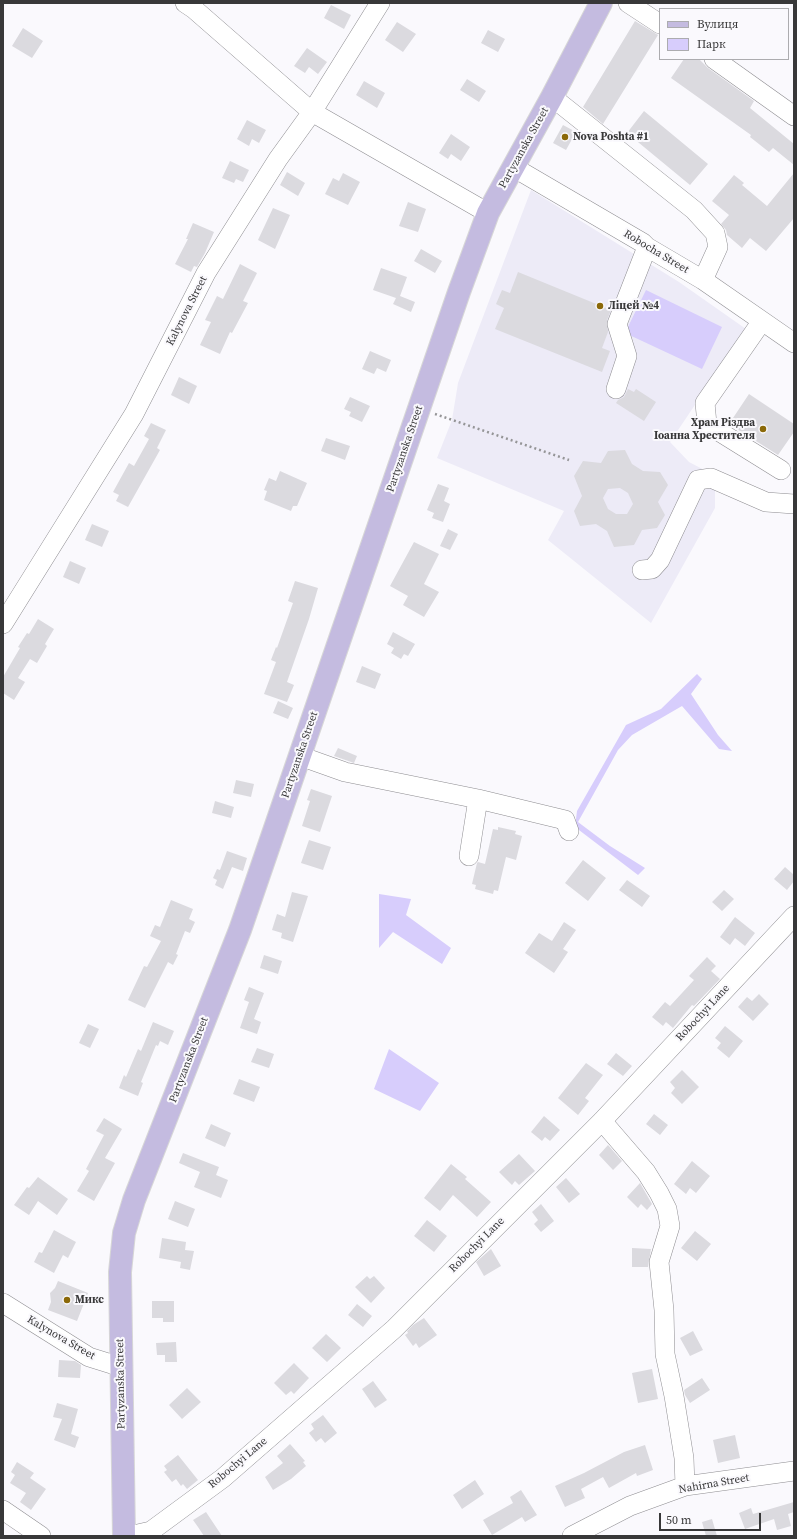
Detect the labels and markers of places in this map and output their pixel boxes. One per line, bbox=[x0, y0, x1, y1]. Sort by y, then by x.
place label: Nova Poshta #1 bbox=[573, 130, 649, 144]
marker: Nova Poshta #1 bbox=[560, 132, 570, 142]
place label: Ліцей №4 bbox=[608, 299, 659, 313]
marker: Ліцей №4 bbox=[595, 301, 605, 311]
place label: Храм Різдва Іоанна Хрестителя bbox=[654, 416, 755, 442]
marker: Храм Різдва Іоанна Хрестителя bbox=[758, 424, 768, 434]
place label: Микс bbox=[75, 1293, 104, 1307]
marker: Микс bbox=[62, 1295, 72, 1305]

